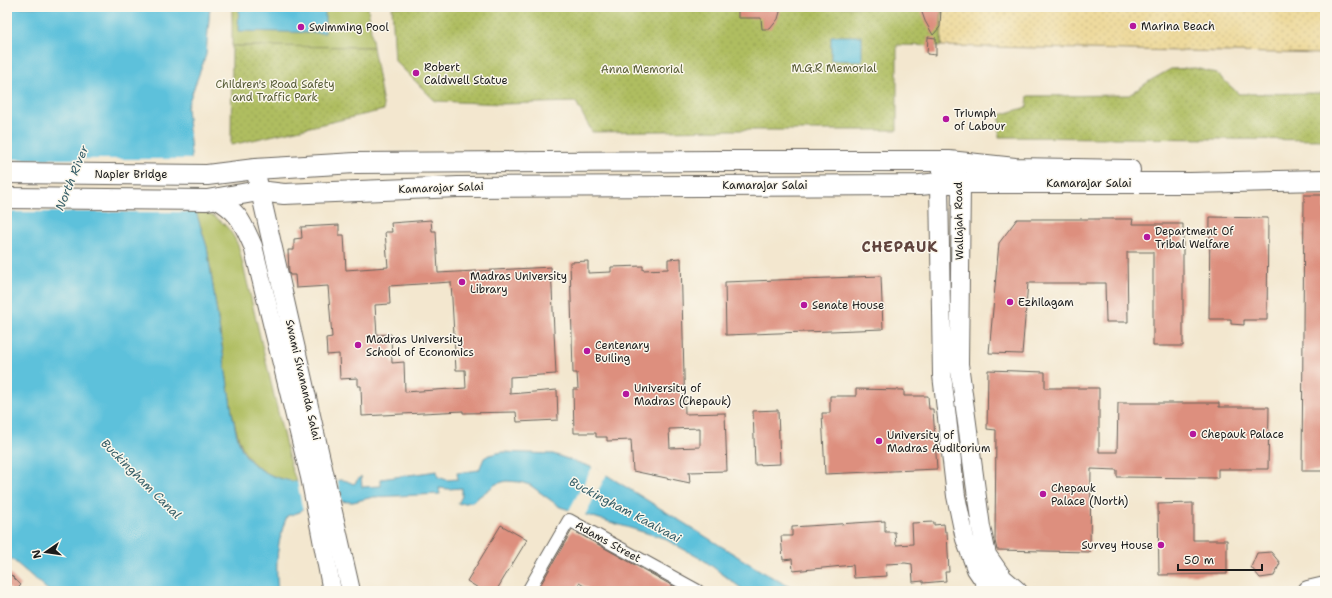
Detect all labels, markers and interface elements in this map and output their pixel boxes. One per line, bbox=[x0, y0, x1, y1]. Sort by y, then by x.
place label: Marina Beach bbox=[1141, 19, 1215, 34]
place label: Swimming Pool bbox=[309, 20, 389, 35]
marker: Marina Beach bbox=[1128, 21, 1138, 31]
marker: Swimming Pool bbox=[296, 22, 306, 32]
place label: Robert Caldwell Statue bbox=[424, 60, 508, 88]
park label: M.G.R Memorial bbox=[791, 61, 877, 76]
park label: Anna Memorial bbox=[601, 62, 684, 77]
marker: Robert Caldwell Statue bbox=[411, 68, 421, 78]
park label: Children's Road Safety and Traffic Park bbox=[215, 77, 335, 105]
place label: Triumph of Labour bbox=[954, 106, 1006, 134]
marker: Triumph of Labour bbox=[941, 114, 951, 124]
water label: North River bbox=[52, 143, 92, 213]
street label: Napier Bridge bbox=[94, 167, 168, 182]
street label: Kamarajar Salai bbox=[1046, 176, 1132, 191]
street label: Kamarajar Salai bbox=[722, 178, 808, 193]
street label: Kamarajar Salai bbox=[398, 179, 484, 197]
street label: Wallajah Road bbox=[951, 182, 967, 260]
place label: Department Of Tribal Welfare bbox=[1155, 224, 1234, 252]
marker: Department Of Tribal Welfare bbox=[1142, 232, 1152, 242]
district label: CHEPAUK bbox=[862, 237, 939, 257]
place label: Madras University Library bbox=[470, 269, 567, 297]
marker: Madras University Library bbox=[457, 277, 467, 287]
place label: Ezhilagam bbox=[1018, 295, 1074, 310]
marker: Ezhilagam bbox=[1005, 297, 1015, 307]
place label: Senate House bbox=[812, 298, 884, 313]
marker: Senate House bbox=[799, 300, 809, 310]
street label: Swami Sivananda Salai bbox=[282, 318, 324, 442]
place label: Madras University School of Economics bbox=[366, 332, 474, 360]
place label: Centenary Builing bbox=[595, 338, 650, 366]
marker: Madras University School of Economics bbox=[353, 340, 363, 350]
marker: Centenary Builing bbox=[582, 346, 592, 356]
place label: University of Madras (Chepauk) bbox=[634, 381, 731, 409]
marker: University of Madras (Chepauk) bbox=[621, 389, 631, 399]
place label: Chepauk Palace bbox=[1201, 427, 1284, 442]
place label: University of Madras Auditorium bbox=[887, 428, 991, 456]
marker: Chepauk Palace bbox=[1188, 429, 1198, 439]
water label: Buckingham Canal bbox=[97, 435, 185, 523]
marker: University of Madras Auditorium bbox=[874, 436, 884, 446]
water label: Buckingham Kaalvaai bbox=[566, 474, 684, 547]
place label: Chepauk Palace (North) bbox=[1051, 481, 1128, 509]
marker: Chepauk Palace (North) bbox=[1038, 489, 1048, 499]
street label: Adams Street bbox=[573, 518, 644, 566]
north arrow bbox=[26, 532, 66, 572]
place label: Survey House bbox=[1081, 538, 1153, 553]
marker: Survey House bbox=[1156, 540, 1166, 550]
scale bar bbox=[1178, 546, 1262, 572]
text: N bbox=[28, 548, 45, 560]
text: 50 m bbox=[1184, 552, 1214, 568]

